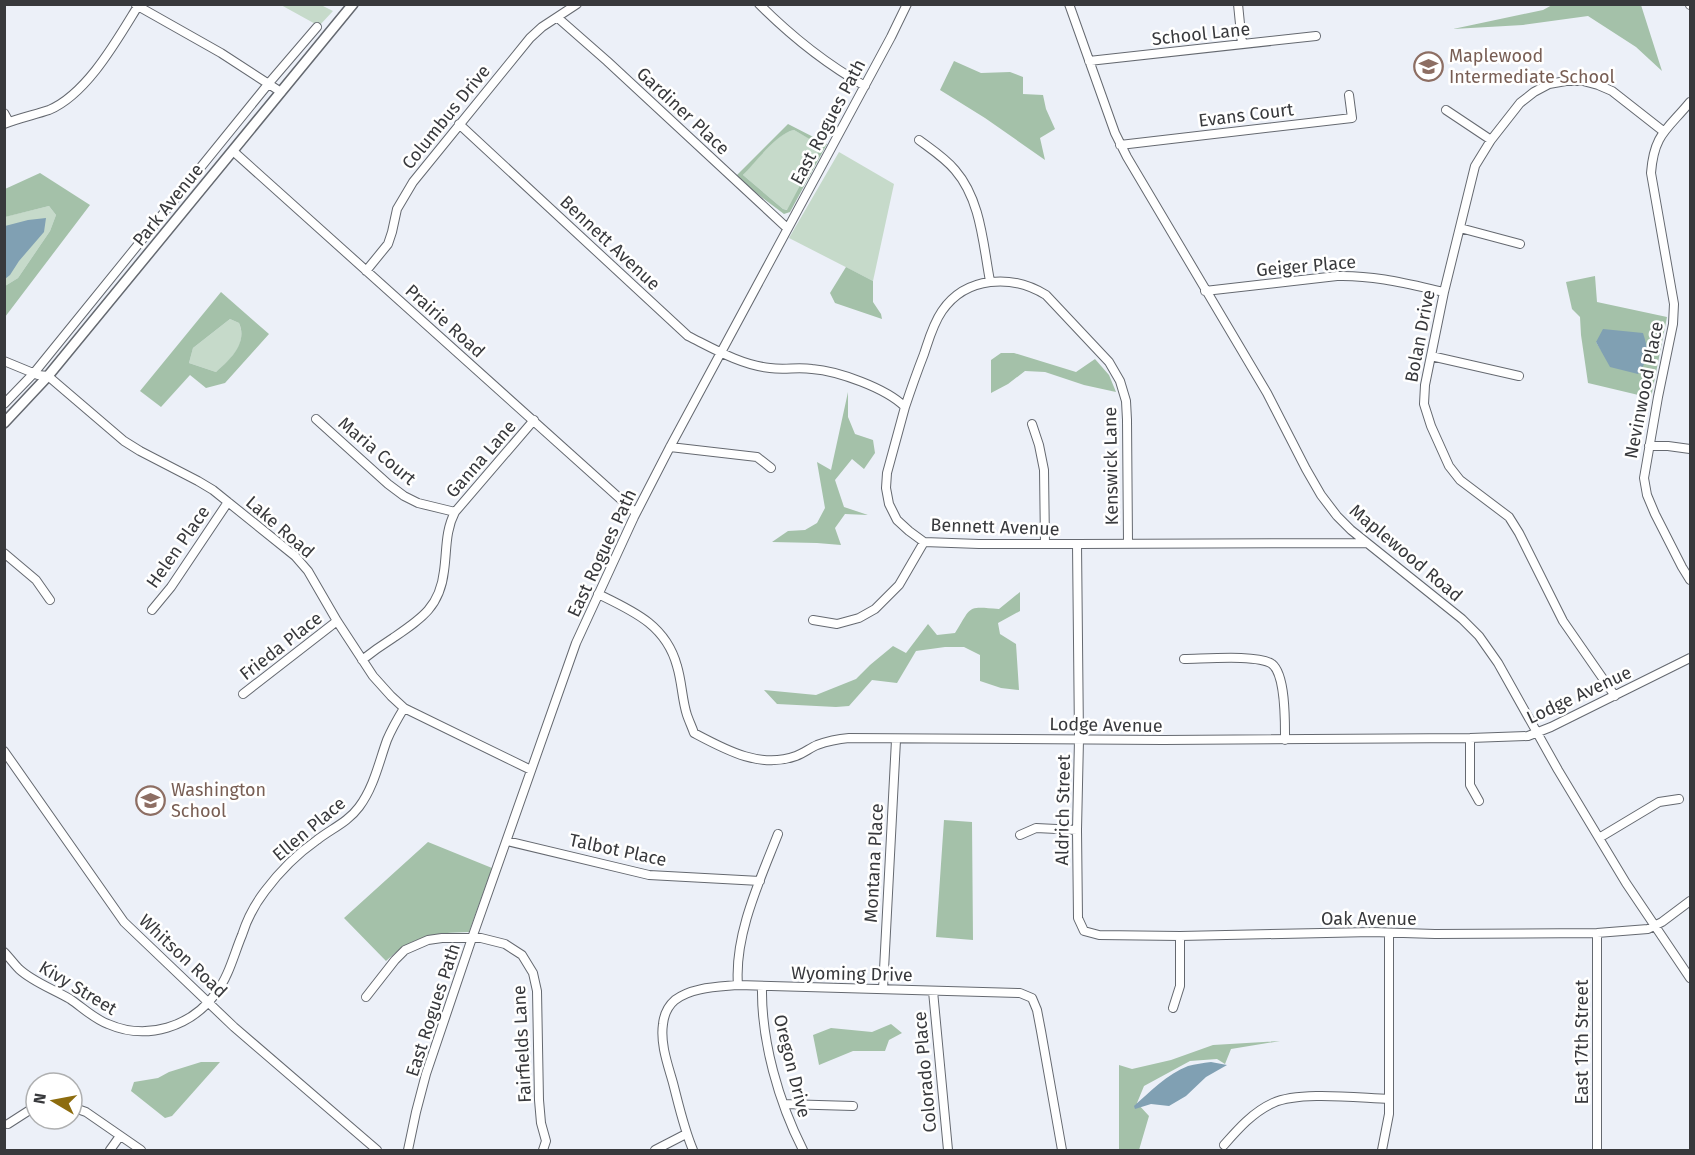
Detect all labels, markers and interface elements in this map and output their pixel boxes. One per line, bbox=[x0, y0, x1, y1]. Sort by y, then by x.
street label: School Lane bbox=[1151, 18, 1251, 50]
place label: Maplewood Intermediate School bbox=[1449, 45, 1615, 88]
school or university icon: Maplewood Intermediate School bbox=[1412, 50, 1444, 82]
street label: East Rogues Path bbox=[786, 56, 870, 188]
street label: Columbus Drive bbox=[397, 60, 495, 174]
street label: Gardiner Place bbox=[632, 62, 734, 160]
street label: Evans Court bbox=[1197, 98, 1295, 132]
street label: Park Avenue bbox=[128, 159, 208, 251]
street label: Bennett Avenue bbox=[555, 191, 665, 295]
street label: Geiger Place bbox=[1255, 251, 1357, 281]
street label: Prairie Road bbox=[401, 280, 489, 362]
street label: Bolan Drive bbox=[1400, 288, 1440, 384]
street label: Nevinwood Place bbox=[1620, 320, 1668, 460]
street label: Kenswick Lane bbox=[1099, 407, 1123, 525]
street label: Maria Court bbox=[334, 412, 421, 490]
street label: Ganna Lane bbox=[441, 416, 521, 502]
street label: East Rogues Path bbox=[563, 485, 641, 621]
street label: Lake Road bbox=[241, 491, 319, 563]
street label: Maplewood Road bbox=[1345, 499, 1467, 607]
street label: Helen Place bbox=[142, 502, 214, 592]
street label: Bennett Avenue bbox=[930, 514, 1060, 540]
street label: Frieda Place bbox=[235, 607, 327, 685]
street label: Lodge Avenue bbox=[1523, 661, 1635, 729]
street label: Lodge Avenue bbox=[1049, 713, 1163, 737]
street label: Aldrich Street bbox=[1051, 754, 1075, 866]
place label: Washington School bbox=[171, 779, 266, 822]
school or university icon: Washington School bbox=[134, 784, 166, 816]
street label: Ellen Place bbox=[268, 792, 350, 866]
street label: Montana Place bbox=[860, 803, 888, 923]
street label: Talbot Place bbox=[567, 829, 669, 871]
street label: Oak Avenue bbox=[1321, 908, 1417, 930]
street label: Whitson Road bbox=[134, 910, 232, 1002]
street label: East Rogues Path bbox=[401, 941, 465, 1079]
street label: Kivy Street bbox=[35, 956, 121, 1020]
street label: Wyoming Drive bbox=[791, 962, 913, 986]
street label: East 17th Street bbox=[1571, 979, 1593, 1105]
street label: Fairfields Lane bbox=[508, 985, 536, 1103]
street label: Colorado Place bbox=[909, 1011, 941, 1133]
street label: Oregon Drive bbox=[769, 1012, 815, 1120]
north arrow bbox=[24, 1071, 84, 1131]
text: N bbox=[29, 1092, 50, 1105]

